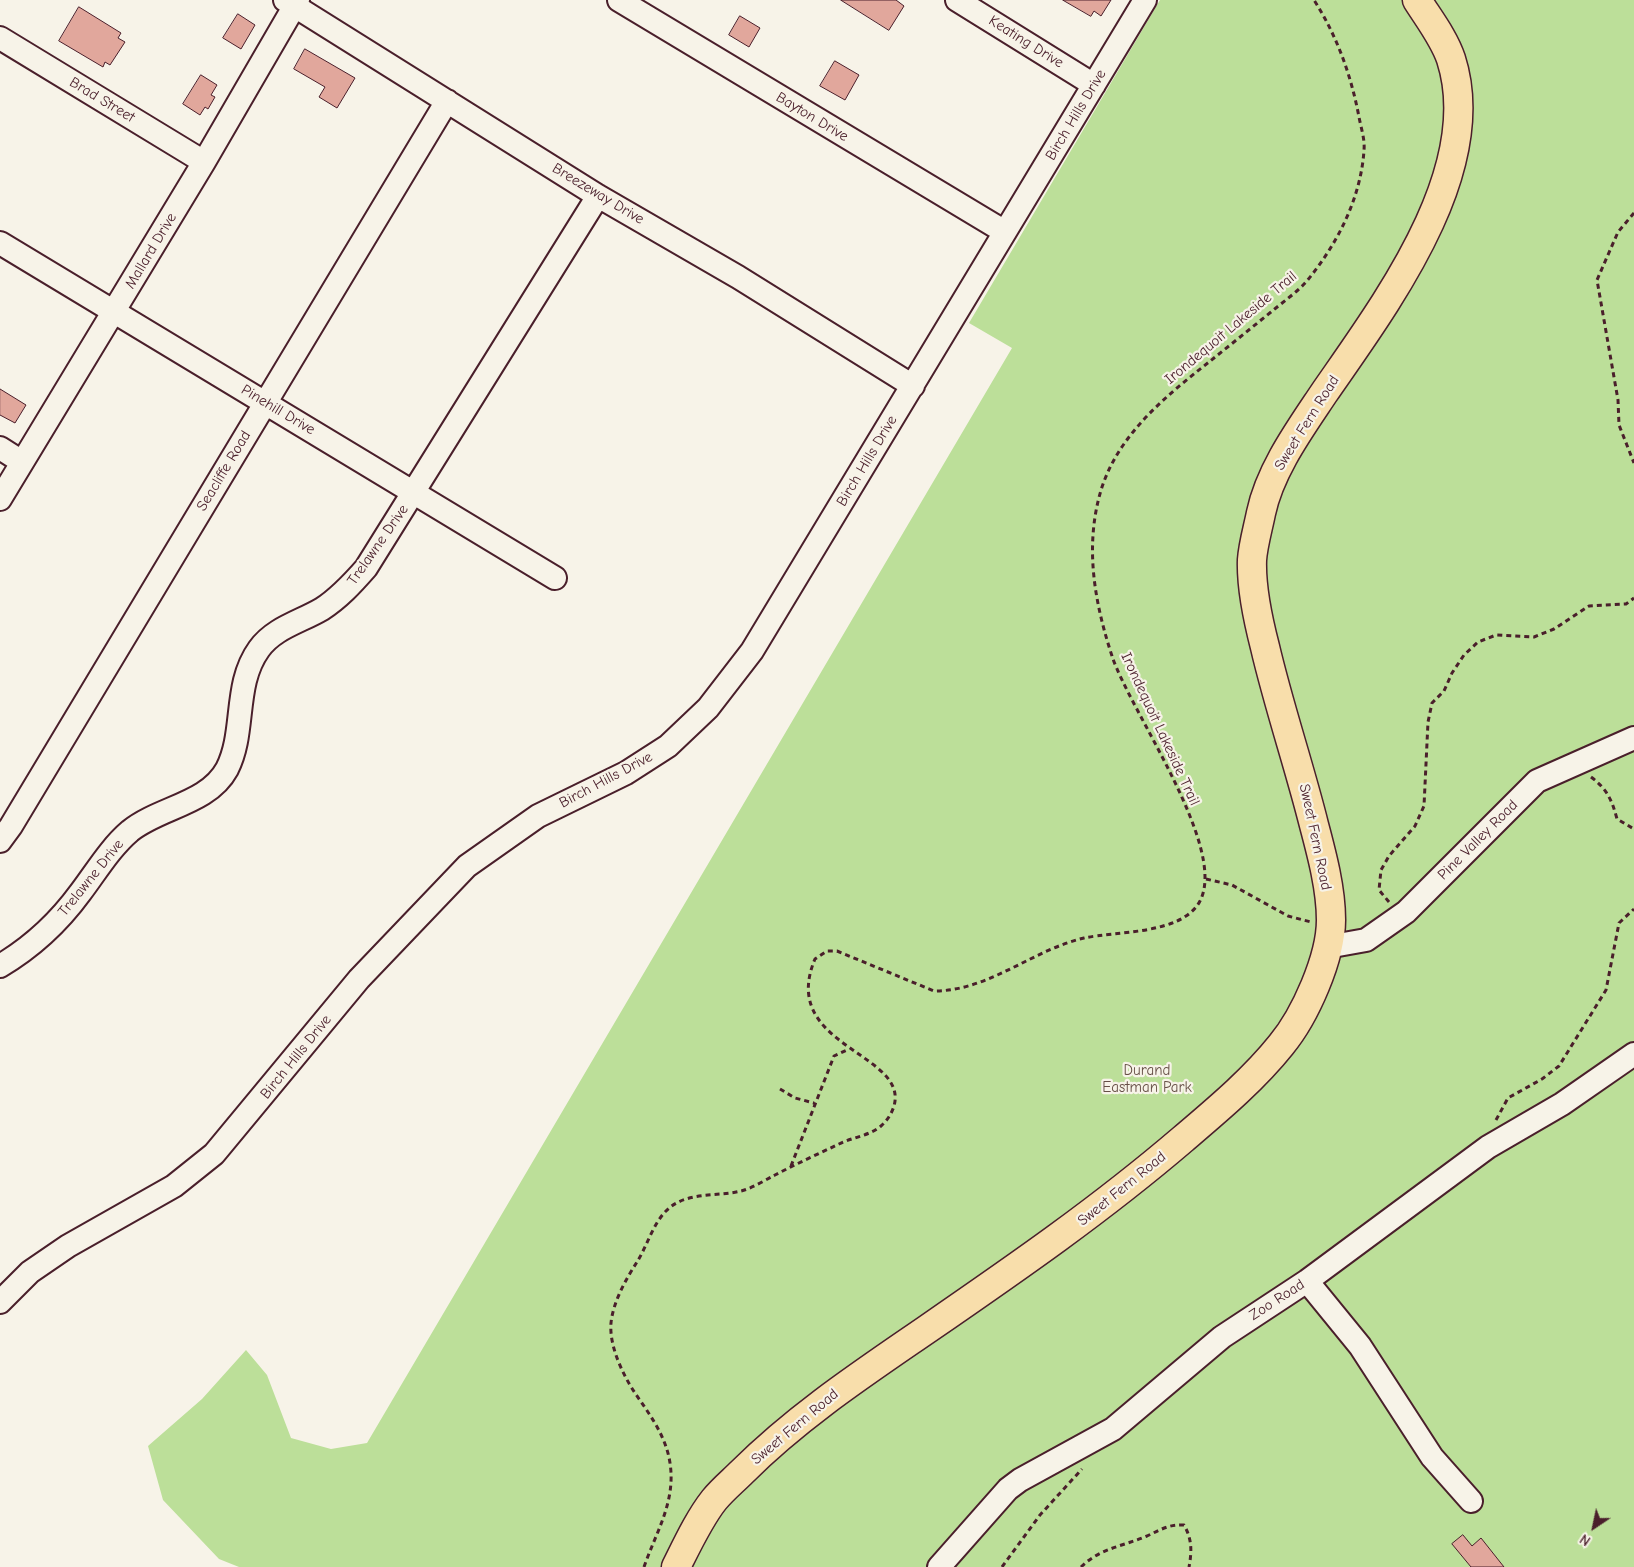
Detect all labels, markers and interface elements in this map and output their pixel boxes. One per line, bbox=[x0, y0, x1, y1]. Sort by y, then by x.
street label: Keating Drive bbox=[985, 12, 1067, 72]
street label: Birch Hills Drive bbox=[1042, 66, 1110, 164]
street label: Brad Street bbox=[66, 73, 138, 127]
street label: Bayton Drive bbox=[773, 88, 851, 146]
street label: Breezeway Drive bbox=[549, 159, 647, 229]
street label: Mallard Drive bbox=[121, 210, 181, 292]
street label: Irondequoit Lakeside Trail bbox=[1161, 267, 1301, 389]
street label: Sweet Fern Road bbox=[1271, 372, 1343, 474]
street label: Pinehill Drive bbox=[238, 381, 318, 439]
street label: Birch Hills Drive bbox=[833, 412, 901, 510]
street label: Seacliffe Road bbox=[193, 428, 255, 514]
street label: Trelawne Drive bbox=[344, 501, 412, 589]
street label: Irondequoit Lakeside Trail bbox=[1117, 650, 1203, 808]
street label: Birch Hills Drive bbox=[556, 748, 656, 812]
street label: Sweet Fern Road bbox=[1295, 782, 1335, 892]
street label: Pine Valley Road bbox=[1434, 796, 1522, 884]
street label: Trelawne Drive bbox=[54, 836, 128, 920]
street label: Birch Hills Drive bbox=[257, 1011, 335, 1103]
park label: Durand Eastman Park bbox=[1102, 1062, 1192, 1097]
street label: Sweet Fern Road bbox=[1074, 1148, 1170, 1230]
street label: Zoo Road bbox=[1246, 1276, 1308, 1324]
street label: Sweet Fern Road bbox=[748, 1385, 842, 1469]
north arrow bbox=[1569, 1502, 1619, 1552]
text: N bbox=[1577, 1530, 1594, 1549]

